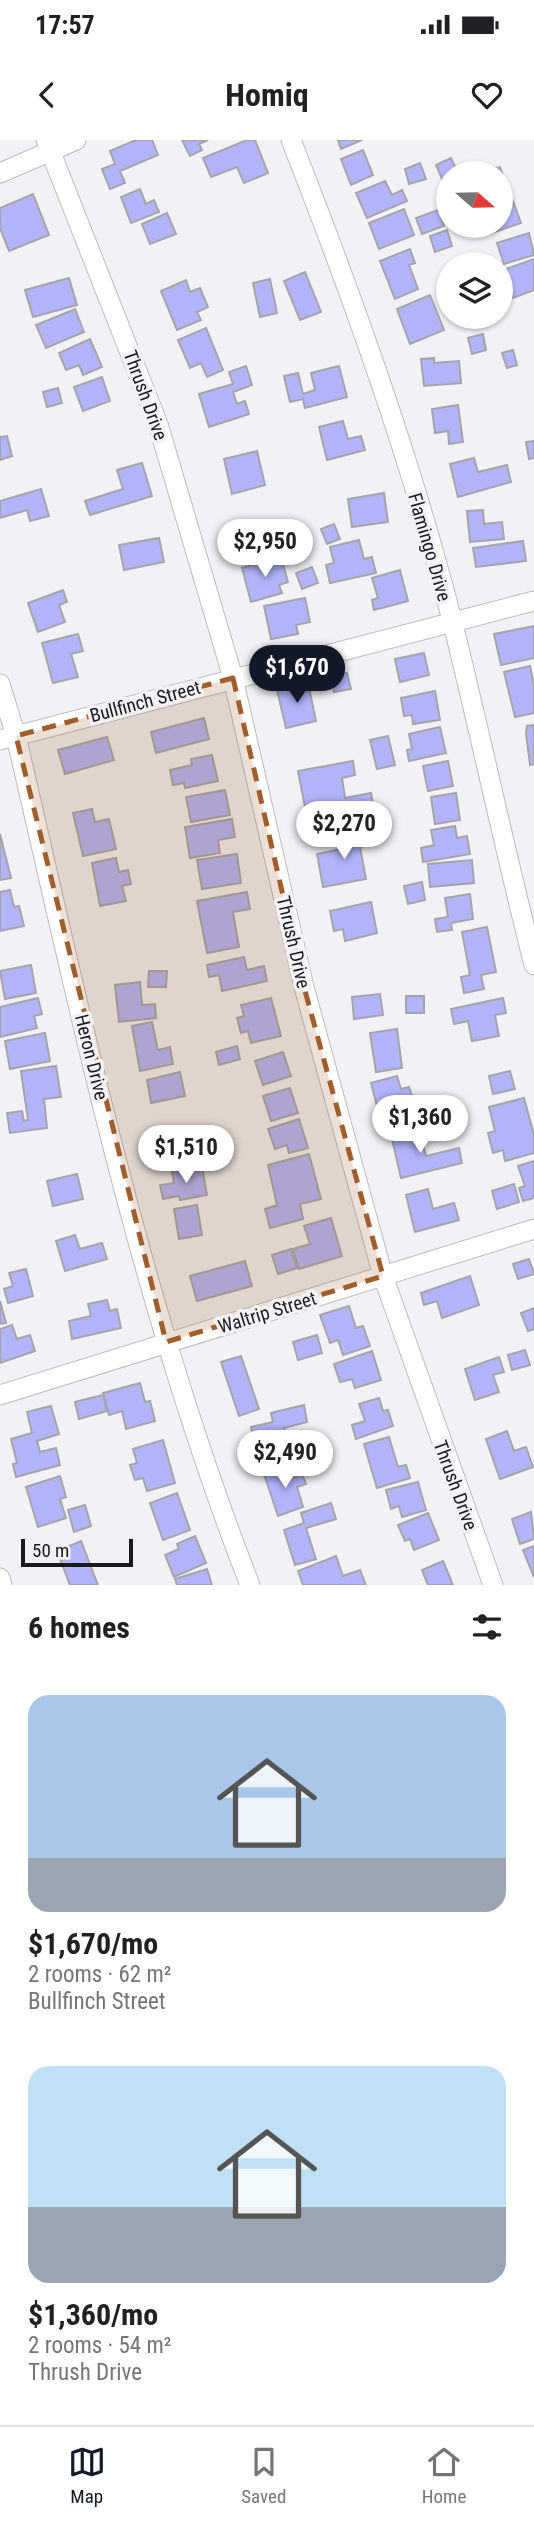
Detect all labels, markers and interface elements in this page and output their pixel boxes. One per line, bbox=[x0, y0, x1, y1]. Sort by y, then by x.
text: 17:57 bbox=[35, 10, 95, 40]
icon: back bbox=[28, 76, 66, 114]
text: Homiq bbox=[225, 76, 309, 114]
icon: heart bbox=[468, 76, 506, 114]
north arrow bbox=[436, 161, 513, 238]
map controls bbox=[436, 161, 513, 329]
button: layers bbox=[436, 252, 513, 329]
street label: Thrush Drive bbox=[119, 347, 172, 443]
street label: Flamingo Drive bbox=[403, 490, 456, 604]
pin: $2,950 bbox=[208, 520, 322, 579]
text: $2,950 bbox=[233, 528, 297, 555]
pin: $1,670 bbox=[240, 645, 354, 705]
text: $1,670 bbox=[265, 654, 329, 681]
street label: Bullfinch Street bbox=[87, 676, 203, 727]
pin: $2,270 bbox=[287, 802, 401, 861]
text: $2,270 bbox=[312, 810, 376, 837]
street label: Thrush Drive bbox=[272, 894, 315, 991]
street label: Heron Drive bbox=[70, 1012, 113, 1102]
pin: $1,360 bbox=[363, 1096, 477, 1155]
text: $1,360 bbox=[388, 1104, 452, 1131]
pin: $1,510 bbox=[129, 1126, 243, 1185]
text: $1,510 bbox=[154, 1134, 218, 1161]
street label: Waltrip Street bbox=[215, 1287, 319, 1338]
pin: $2,490 bbox=[228, 1430, 342, 1490]
street label: Thrush Drive bbox=[429, 1437, 482, 1533]
text: $2,490 bbox=[253, 1439, 317, 1466]
scale bar bbox=[21, 1536, 133, 1568]
text: 50 m bbox=[32, 1539, 69, 1562]
icon: filters bbox=[468, 1608, 506, 1646]
text: 6 homes bbox=[28, 1610, 130, 1645]
icon: home bbox=[204, 1740, 330, 1866]
text: $1,670/mo bbox=[28, 1926, 158, 1961]
text: 2 rooms · 62 m² bbox=[28, 1961, 171, 1988]
text: Bullfinch Street bbox=[28, 1988, 166, 2015]
icon: home bbox=[204, 2111, 330, 2237]
text: $1,360/mo bbox=[28, 2297, 158, 2332]
text: 2 rooms · 54 m² bbox=[28, 2332, 171, 2359]
text: Thrush Drive bbox=[28, 2359, 142, 2386]
tab: Map bbox=[68, 2443, 106, 2508]
tab: Saved bbox=[241, 2443, 286, 2508]
tab: Home bbox=[422, 2443, 466, 2508]

